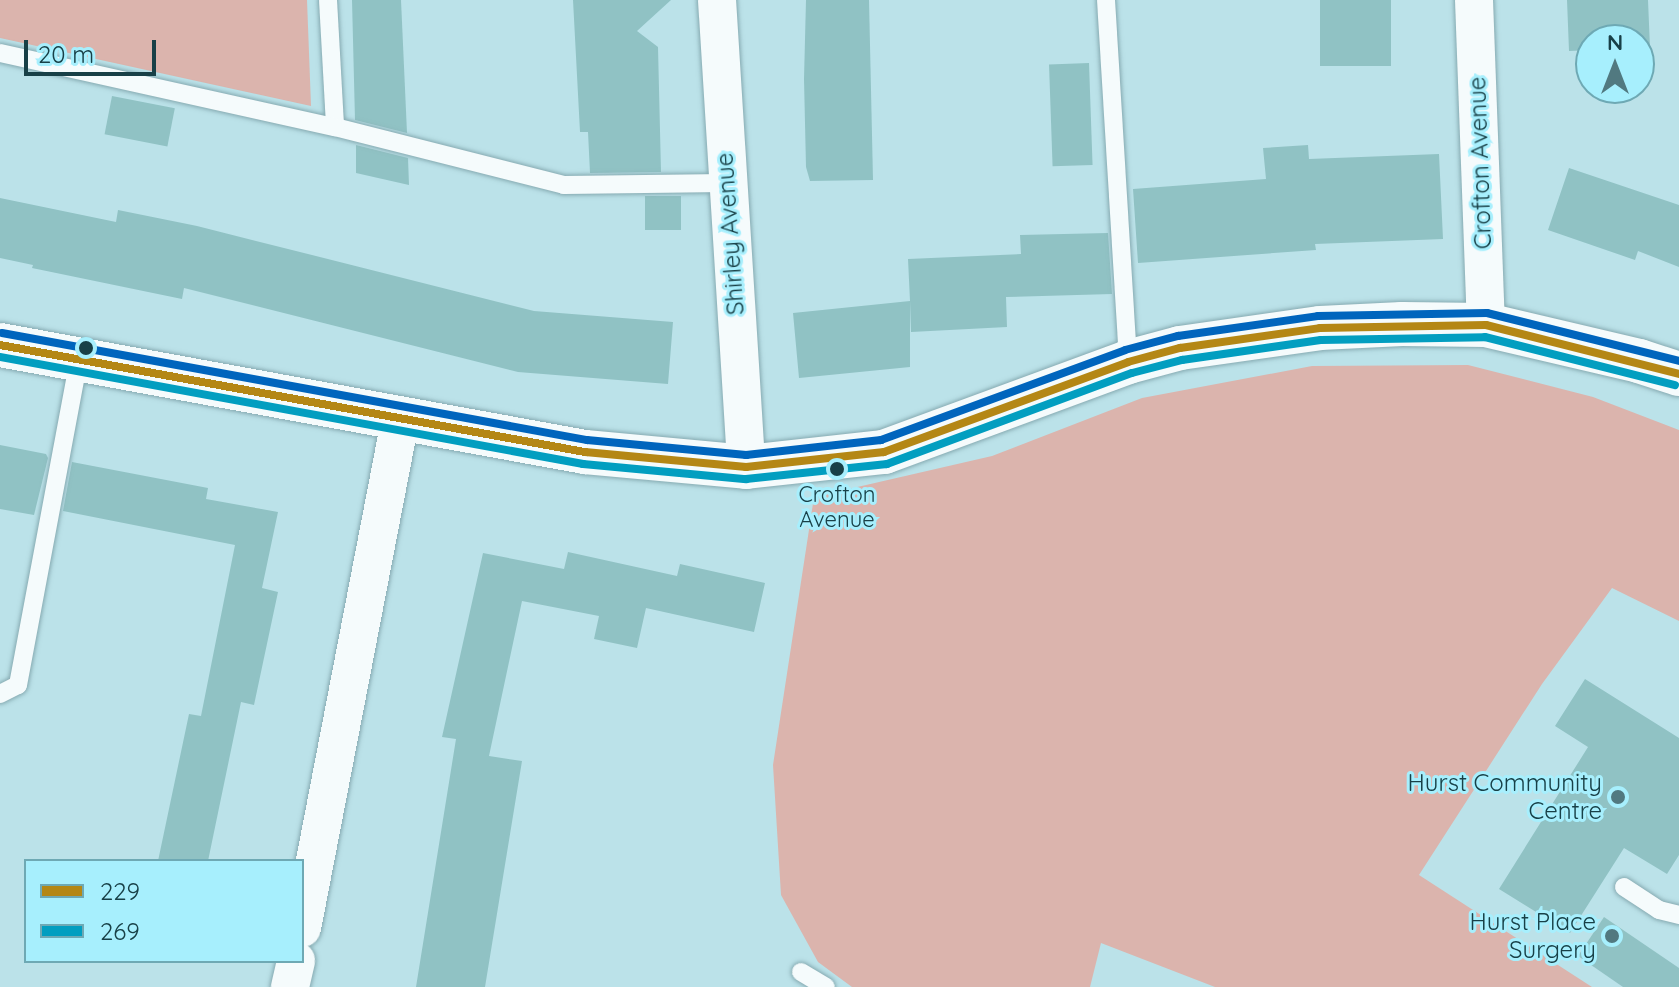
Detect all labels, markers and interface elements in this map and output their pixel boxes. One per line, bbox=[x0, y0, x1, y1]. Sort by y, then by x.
scale bar bbox=[28, 24, 160, 74]
north arrow bbox=[1575, 24, 1655, 104]
text: N bbox=[1607, 28, 1623, 56]
text: 20 m bbox=[38, 39, 94, 69]
street label: Crofton Avenue bbox=[1463, 76, 1497, 250]
street label: Shirley Avenue bbox=[710, 152, 750, 316]
unlabelled marker bbox=[78, 340, 94, 356]
marker: Crofton Avenue bbox=[829, 461, 845, 477]
place label: Crofton Avenue bbox=[799, 481, 875, 532]
place label: Hurst Community Centre bbox=[1408, 769, 1602, 825]
marker: Hurst Community Centre bbox=[1609, 788, 1627, 806]
legend bbox=[24, 859, 304, 963]
text: 229 bbox=[100, 876, 140, 906]
place label: Hurst Place Surgery bbox=[1470, 908, 1596, 964]
text: 269 bbox=[100, 916, 140, 946]
marker: Hurst Place Surgery bbox=[1603, 927, 1621, 945]

